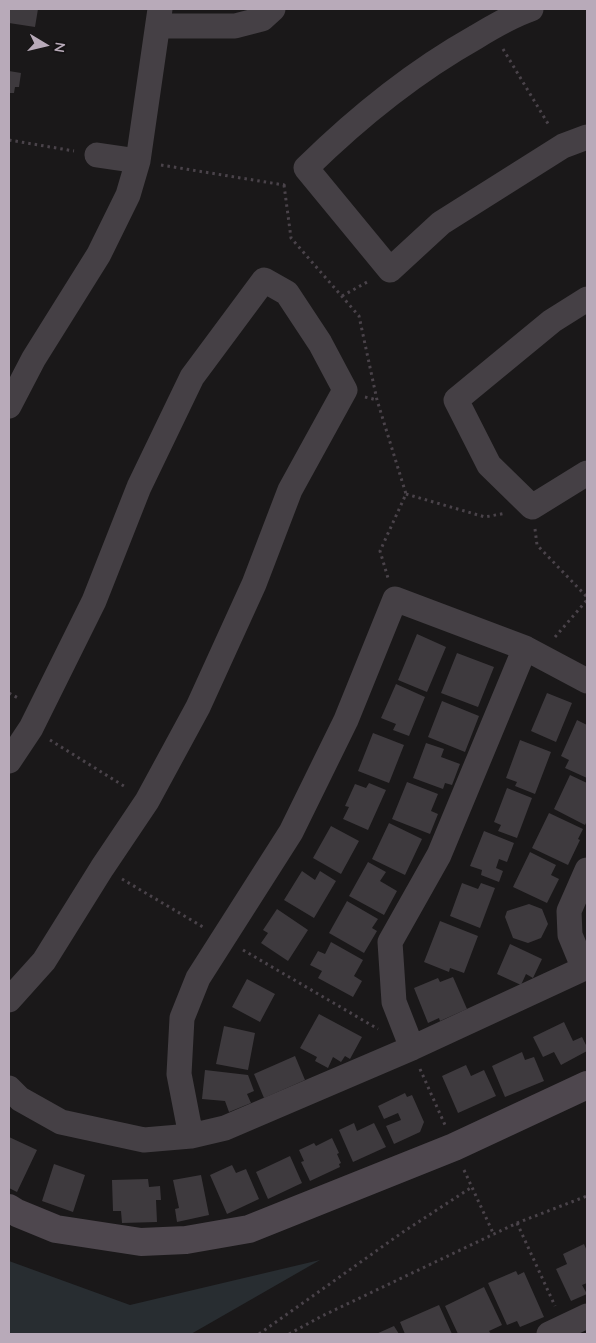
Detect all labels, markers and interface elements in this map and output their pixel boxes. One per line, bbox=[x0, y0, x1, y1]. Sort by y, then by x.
north arrow bbox=[20, 20, 70, 70]
text: N bbox=[50, 41, 70, 54]

